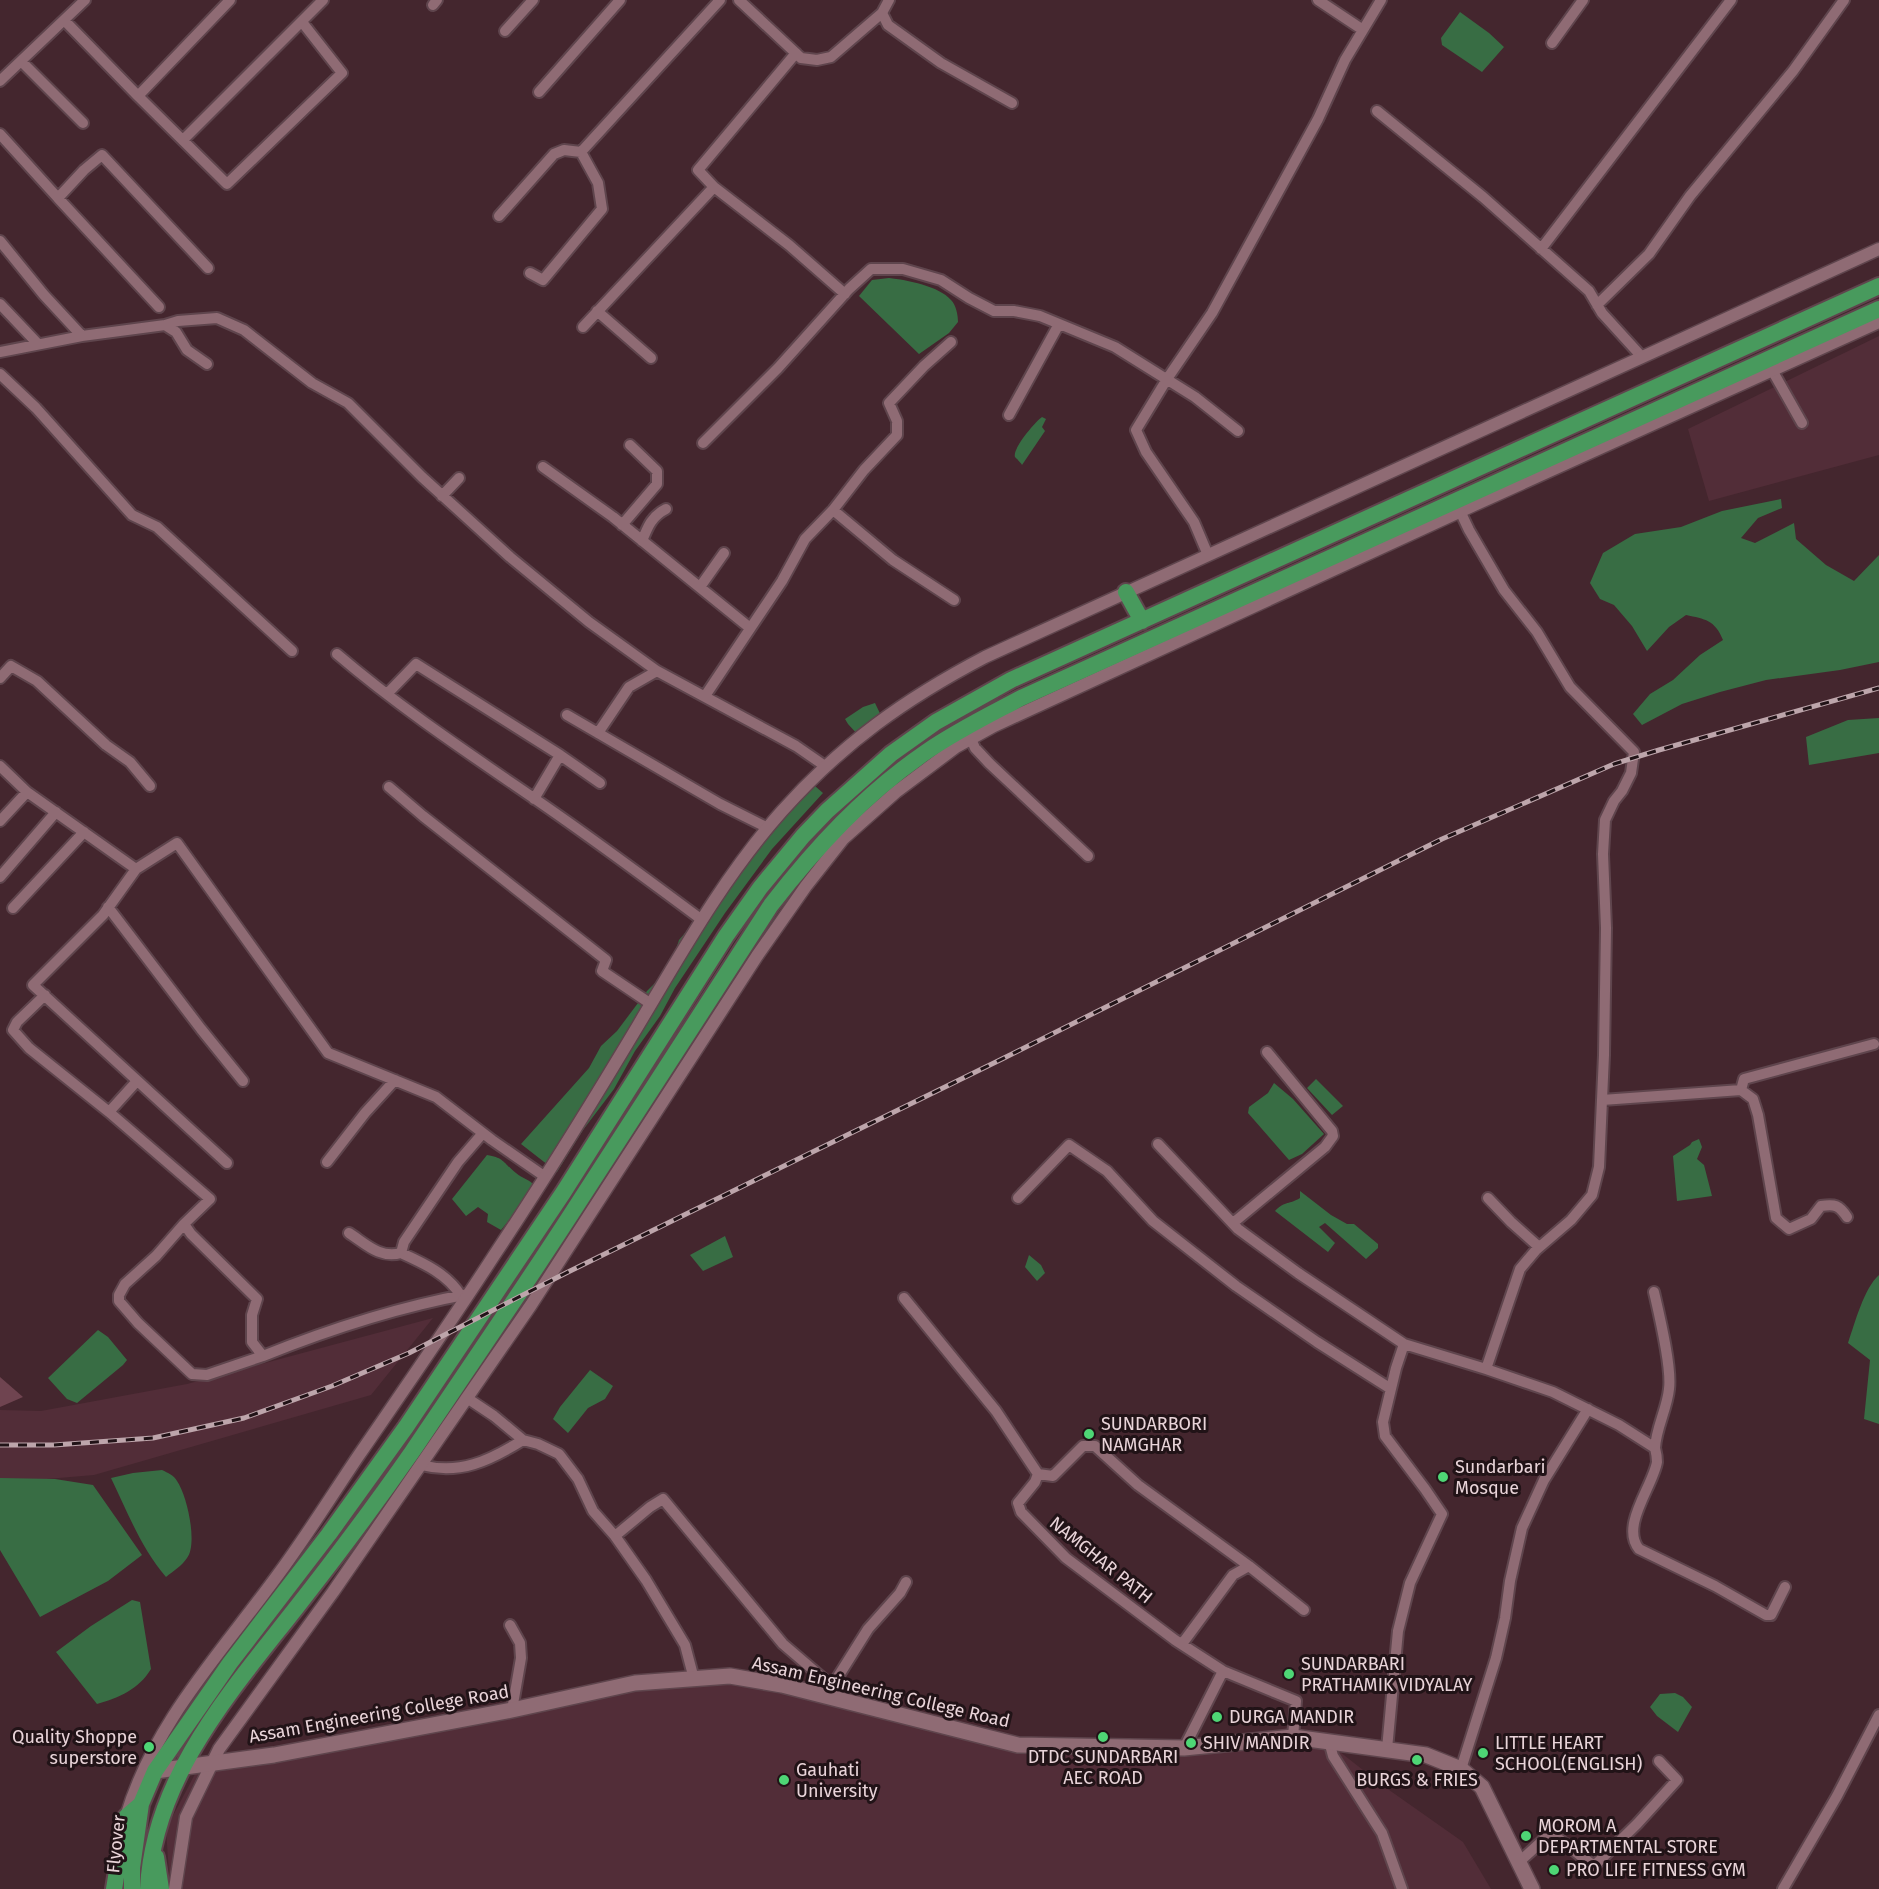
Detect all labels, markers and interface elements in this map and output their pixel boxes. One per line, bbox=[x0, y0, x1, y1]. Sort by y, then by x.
place label: SUNDARBORI NAMGHAR bbox=[1101, 1413, 1207, 1456]
marker: SUNDARBORI NAMGHAR bbox=[1082, 1427, 1096, 1441]
place label: Sundarbari Mosque bbox=[1455, 1456, 1546, 1499]
marker: Sundarbari Mosque bbox=[1436, 1470, 1450, 1484]
street label: NAMGHAR PATH bbox=[1045, 1512, 1157, 1608]
street label: Assam Engineering College Road bbox=[750, 1652, 1012, 1732]
place label: SUNDARBARI PRATHAMIK VIDYALAY bbox=[1301, 1653, 1472, 1696]
marker: SUNDARBARI PRATHAMIK VIDYALAY bbox=[1282, 1667, 1296, 1681]
street label: Assam Engineering College Road bbox=[247, 1680, 511, 1748]
place label: DURGA MANDIR bbox=[1229, 1706, 1354, 1728]
marker: DURGA MANDIR bbox=[1210, 1710, 1224, 1724]
place label: Quality Shoppe superstore bbox=[12, 1726, 137, 1769]
marker: DTDC SUNDARBARI AEC ROAD bbox=[1096, 1730, 1110, 1744]
place label: SHIV MANDIR bbox=[1203, 1732, 1310, 1754]
place label: LITTLE HEART SCHOOL(ENGLISH) bbox=[1495, 1732, 1642, 1775]
marker: SHIV MANDIR bbox=[1184, 1736, 1198, 1750]
marker: Quality Shoppe superstore bbox=[142, 1740, 156, 1754]
place label: DTDC SUNDARBARI AEC ROAD bbox=[1028, 1746, 1178, 1789]
marker: LITTLE HEART SCHOOL(ENGLISH) bbox=[1476, 1746, 1490, 1760]
marker: BURGS & FRIES bbox=[1410, 1753, 1424, 1767]
place label: Gauhati University bbox=[796, 1759, 878, 1802]
place label: BURGS & FRIES bbox=[1356, 1769, 1478, 1791]
marker: Gauhati University bbox=[777, 1773, 791, 1787]
street label: Flyover bbox=[102, 1814, 130, 1874]
place label: MOROM A DEPARTMENTAL STORE bbox=[1538, 1815, 1718, 1858]
marker: MOROM A DEPARTMENTAL STORE bbox=[1519, 1829, 1533, 1843]
place label: PRO LIFE FITNESS GYM bbox=[1566, 1859, 1746, 1881]
marker: PRO LIFE FITNESS GYM bbox=[1547, 1863, 1561, 1877]

